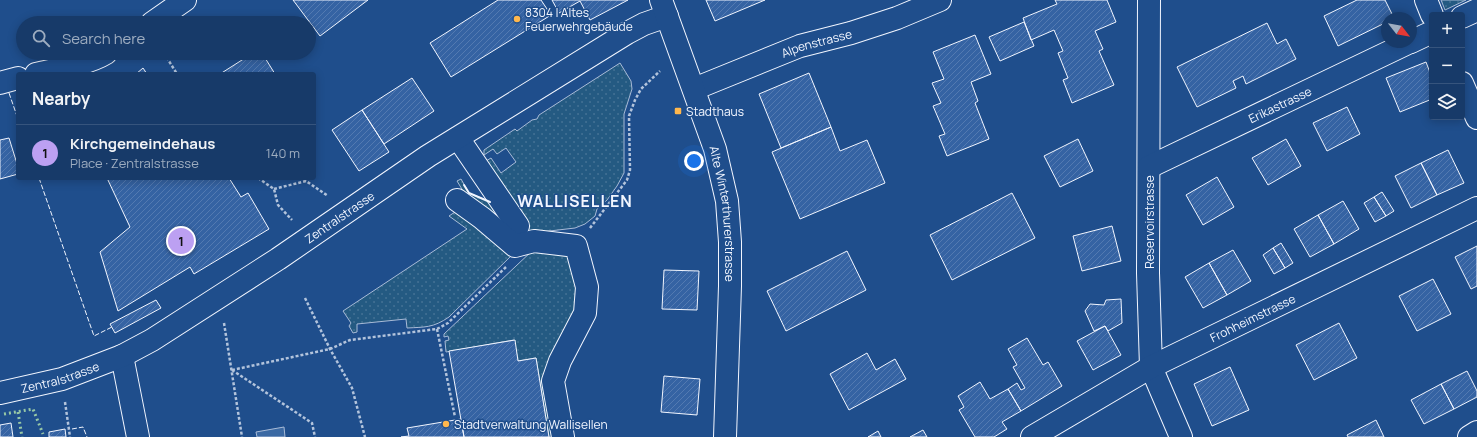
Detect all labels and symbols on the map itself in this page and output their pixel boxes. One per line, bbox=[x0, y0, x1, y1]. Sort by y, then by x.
place label: 8304 | Altes Feuerwehrgebäude bbox=[525, 4, 633, 35]
north arrow bbox=[1381, 12, 1417, 48]
marker: 8304 | Altes Feuerwehrgebäude bbox=[512, 14, 522, 24]
street label: Alpenstrasse bbox=[778, 25, 854, 61]
street label: Erikastrasse bbox=[1245, 82, 1314, 127]
place label: Stadthaus bbox=[686, 103, 744, 120]
marker: Stadthaus bbox=[673, 106, 683, 116]
street label: Alte Winterthurerstrasse bbox=[706, 144, 739, 282]
your location bbox=[684, 151, 704, 171]
street label: Reservoirstrasse bbox=[1141, 175, 1158, 269]
street label: Zentralstrasse bbox=[301, 187, 378, 247]
district label: WALLISELLEN bbox=[517, 190, 633, 212]
pin: 1 bbox=[168, 226, 194, 256]
street label: Frohheimstrasse bbox=[1207, 289, 1298, 346]
street label: Zentralstrasse bbox=[19, 357, 102, 397]
place label: Stadtverwaltung Wallisellen bbox=[454, 416, 608, 433]
marker: Stadtverwaltung Wallisellen bbox=[441, 419, 451, 429]

